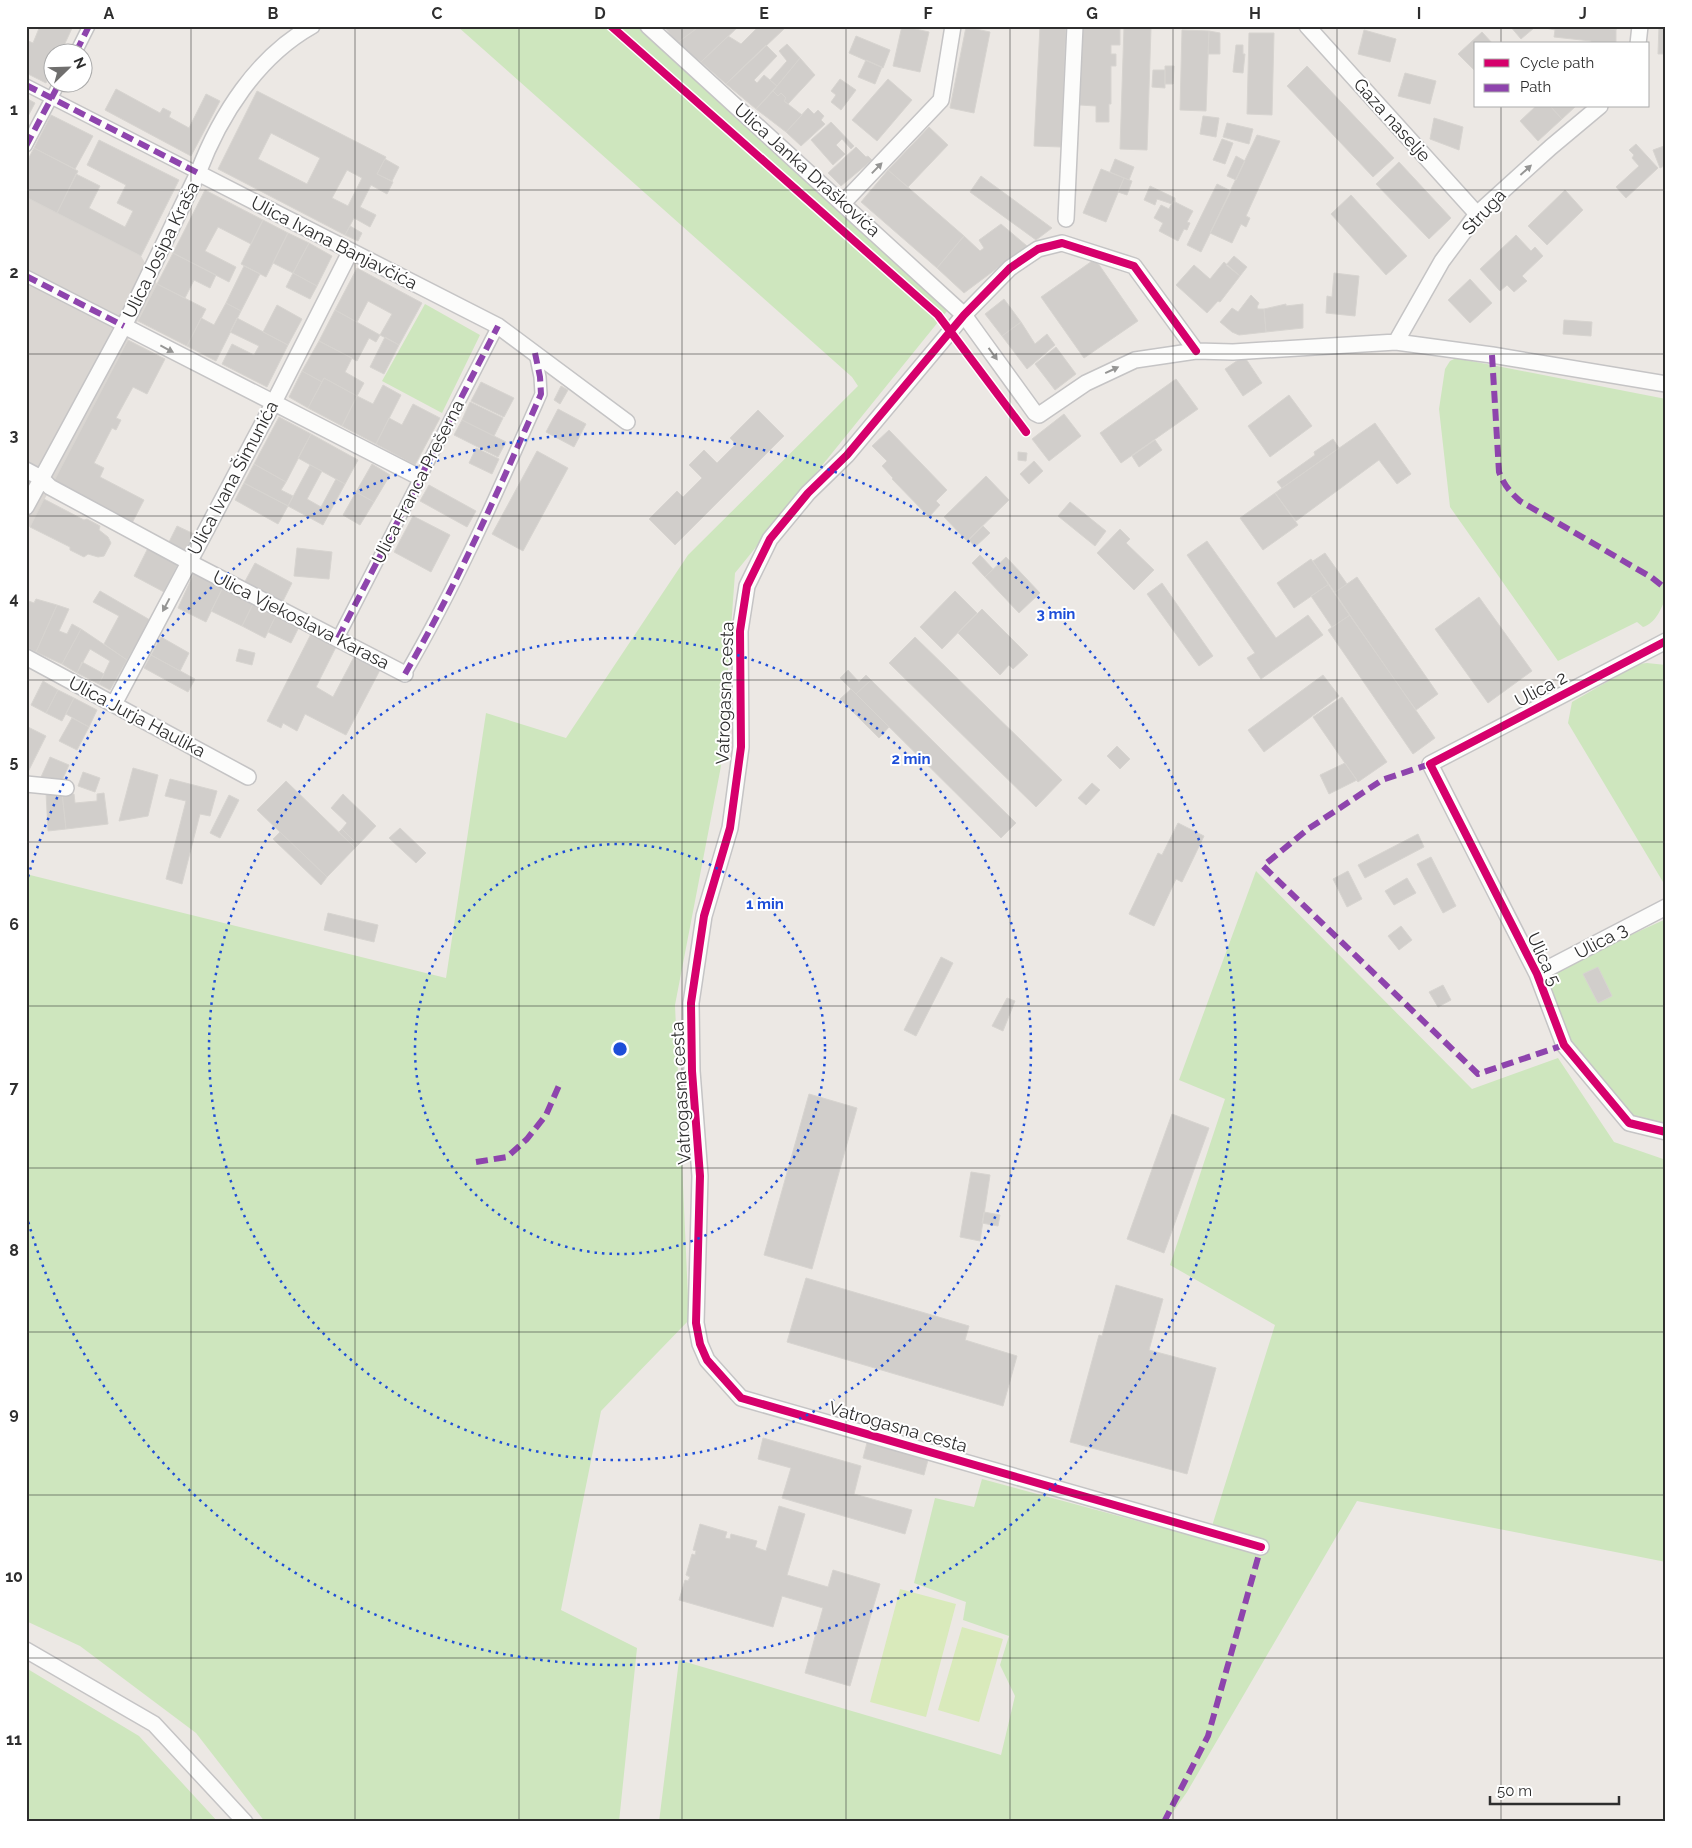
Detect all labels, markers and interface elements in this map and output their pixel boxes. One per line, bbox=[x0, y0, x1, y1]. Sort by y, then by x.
text: A bbox=[104, 4, 115, 23]
text: B bbox=[268, 4, 279, 23]
text: C bbox=[432, 4, 443, 23]
text: D bbox=[594, 4, 606, 23]
text: E bbox=[759, 4, 769, 23]
text: F bbox=[923, 4, 933, 23]
text: G bbox=[1086, 4, 1098, 23]
text: H bbox=[1249, 4, 1261, 23]
text: I bbox=[1417, 4, 1421, 23]
text: J bbox=[1579, 4, 1587, 23]
north arrow bbox=[42, 42, 92, 92]
legend bbox=[1474, 42, 1650, 108]
text: Cycle path bbox=[1520, 54, 1594, 72]
text: N bbox=[71, 55, 89, 71]
street label: Gaza naselje bbox=[1349, 74, 1436, 166]
text: Path bbox=[1520, 78, 1551, 96]
street label: Ulica Janka Draškovića bbox=[730, 99, 885, 241]
text: 1 bbox=[10, 100, 18, 119]
one-way arrow bbox=[871, 162, 883, 174]
one-way arrow bbox=[1519, 164, 1532, 175]
street label: Ulica Josipa Kraša bbox=[118, 178, 203, 322]
street label: Struga bbox=[1457, 184, 1510, 239]
street label: Ulica Ivana Banjavčića bbox=[248, 191, 421, 294]
text: 2 bbox=[9, 263, 19, 282]
one-way arrow bbox=[160, 345, 174, 353]
one-way arrow bbox=[988, 347, 998, 361]
one-way arrow bbox=[1105, 366, 1119, 374]
street label: Ulica Franca Prešerna bbox=[367, 396, 468, 567]
street label: Ulica Ivana Šimunića bbox=[182, 397, 282, 558]
text: 3 bbox=[10, 426, 19, 445]
street label: Ulica Vjekoslava Karasa bbox=[209, 566, 393, 673]
text: 4 bbox=[9, 589, 19, 608]
one-way arrow bbox=[162, 598, 170, 612]
text: 3 min bbox=[1037, 605, 1075, 623]
street label: Vatrogasna cesta bbox=[712, 621, 737, 765]
street label: Ulica 2 bbox=[1511, 666, 1570, 711]
street label: Ulica Jurja Haulika bbox=[65, 672, 209, 761]
text: 2 min bbox=[892, 750, 930, 768]
text: 5 bbox=[10, 752, 19, 771]
text: 1 min bbox=[746, 895, 784, 913]
text: 6 bbox=[9, 915, 19, 934]
street label: Ulica 3 bbox=[1571, 918, 1631, 963]
street label: Ulica 5 bbox=[1523, 929, 1566, 989]
street label: Vatrogasna cesta bbox=[666, 1021, 695, 1165]
centre of rings bbox=[611, 1040, 629, 1058]
text: 7 bbox=[10, 1078, 19, 1097]
text: 8 bbox=[9, 1241, 19, 1260]
street label: Vatrogasna cesta bbox=[826, 1397, 970, 1456]
text: 9 bbox=[9, 1404, 19, 1423]
text: 10 bbox=[5, 1567, 23, 1586]
text: 11 bbox=[6, 1730, 22, 1749]
scale bar bbox=[1490, 1773, 1618, 1805]
text: 50 m bbox=[1497, 1782, 1532, 1800]

